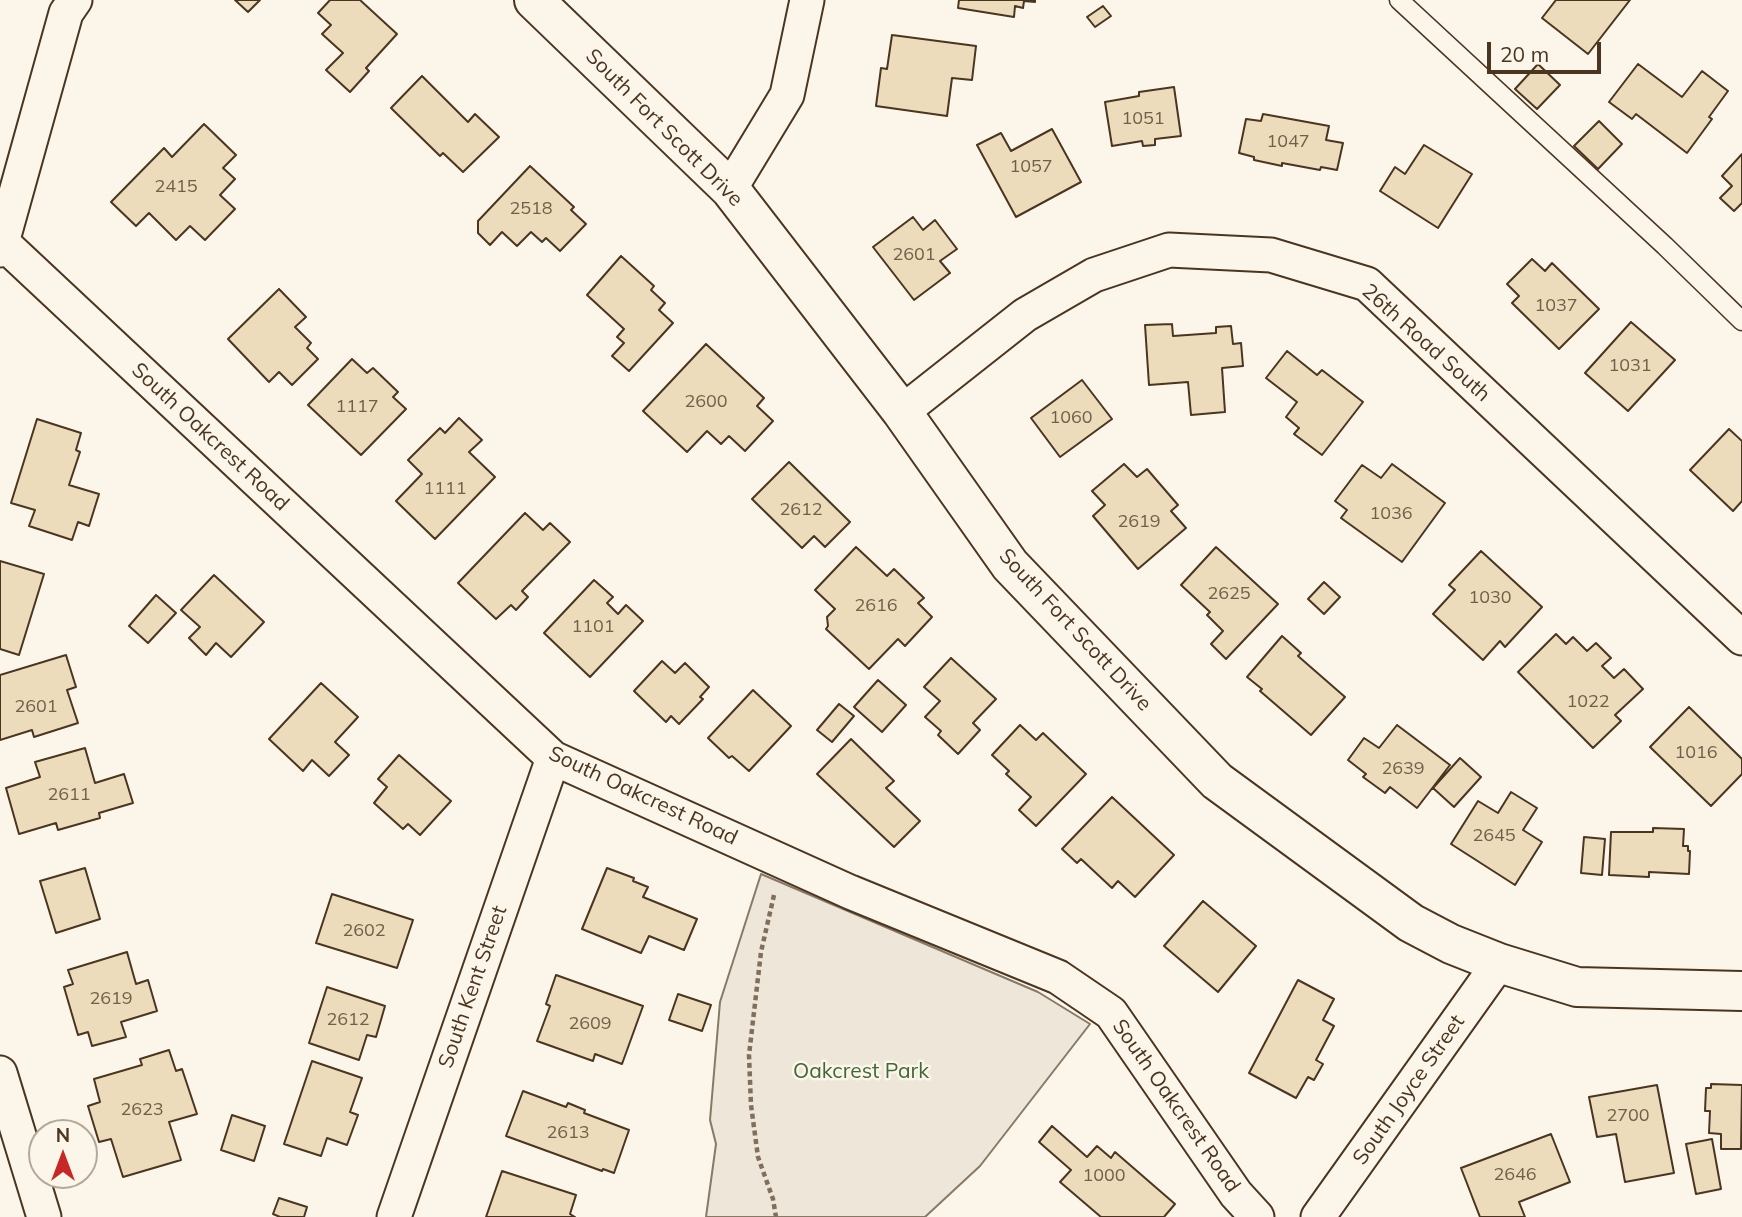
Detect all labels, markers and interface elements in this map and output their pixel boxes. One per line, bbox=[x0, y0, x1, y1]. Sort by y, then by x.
scale bar bbox=[1490, 28, 1604, 72]
text: 20 m bbox=[1500, 41, 1549, 67]
street label: South Fort Scott Drive bbox=[580, 44, 748, 212]
house number: 1051 bbox=[1121, 108, 1165, 130]
house number: 1047 bbox=[1266, 131, 1310, 153]
house number: 1057 bbox=[1009, 156, 1053, 178]
house number: 2415 bbox=[154, 176, 198, 198]
house number: 2518 bbox=[509, 198, 553, 220]
house number: 2601 bbox=[892, 244, 936, 266]
street label: 26th Road South bbox=[1357, 279, 1495, 407]
house number: 1037 bbox=[1534, 295, 1578, 317]
house number: 1031 bbox=[1608, 355, 1652, 377]
street label: South Oakcrest Road bbox=[126, 358, 294, 516]
house number: 2600 bbox=[684, 391, 728, 413]
house number: 1117 bbox=[335, 396, 379, 418]
house number: 1060 bbox=[1049, 407, 1093, 429]
house number: 1111 bbox=[423, 478, 467, 500]
house number: 2612 bbox=[779, 499, 823, 521]
house number: 1036 bbox=[1369, 503, 1413, 525]
house number: 2619 bbox=[1117, 511, 1161, 533]
street label: South Fort Scott Drive bbox=[993, 544, 1157, 716]
house number: 2625 bbox=[1207, 583, 1251, 605]
house number: 1030 bbox=[1468, 587, 1512, 609]
house number: 2616 bbox=[854, 595, 898, 617]
house number: 1101 bbox=[571, 616, 615, 638]
house number: 1022 bbox=[1566, 691, 1610, 713]
house number: 2601 bbox=[14, 696, 58, 718]
street label: South Oakcrest Road bbox=[544, 741, 742, 851]
house number: 1016 bbox=[1674, 742, 1718, 764]
house number: 2639 bbox=[1381, 758, 1425, 780]
house number: 2611 bbox=[47, 784, 91, 806]
house number: 2645 bbox=[1472, 825, 1516, 847]
street label: South Kent Street bbox=[433, 903, 513, 1071]
house number: 2602 bbox=[342, 920, 386, 942]
house number: 2619 bbox=[89, 988, 133, 1010]
house number: 2612 bbox=[326, 1009, 370, 1031]
street label: South Joyce Street bbox=[1348, 1010, 1470, 1170]
house number: 2609 bbox=[568, 1013, 612, 1035]
street label: South Oakcrest Road bbox=[1107, 1015, 1245, 1197]
park label: Oakcrest Park bbox=[793, 1059, 929, 1085]
house number: 2623 bbox=[120, 1099, 164, 1121]
house number: 2700 bbox=[1606, 1105, 1650, 1127]
north arrow bbox=[28, 1119, 98, 1189]
house number: 2613 bbox=[546, 1122, 590, 1144]
text: N bbox=[56, 1123, 70, 1147]
house number: 2646 bbox=[1493, 1164, 1537, 1186]
house number: 1000 bbox=[1082, 1165, 1126, 1187]

